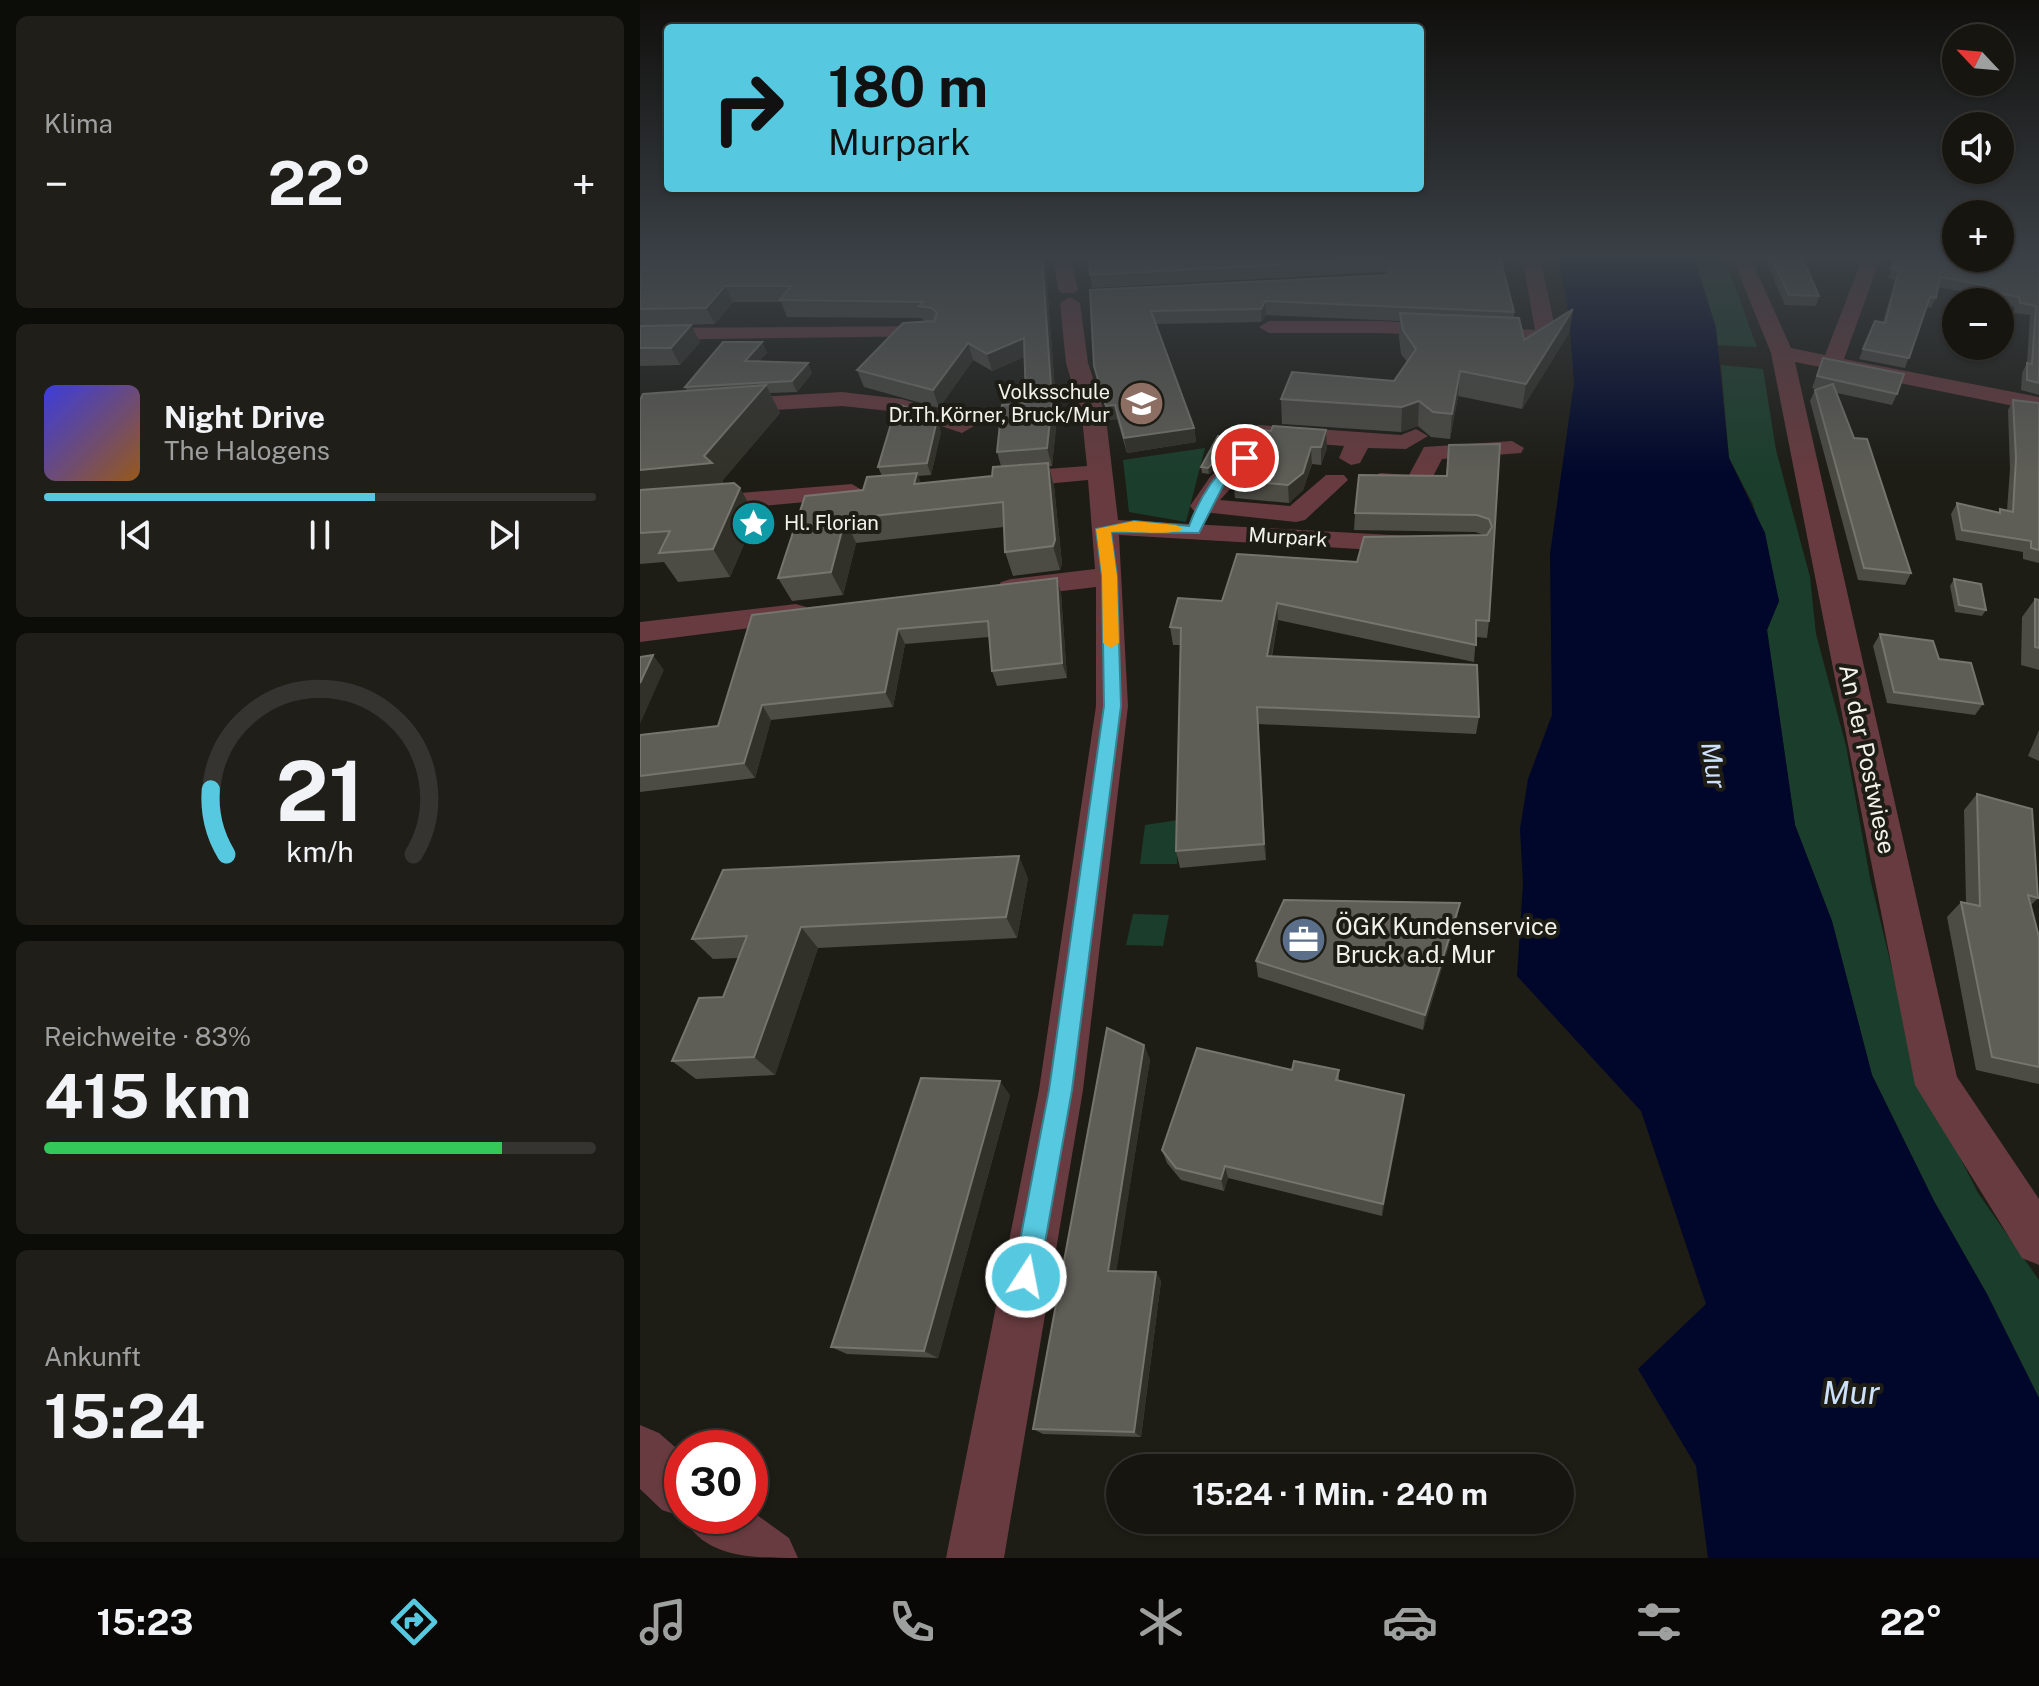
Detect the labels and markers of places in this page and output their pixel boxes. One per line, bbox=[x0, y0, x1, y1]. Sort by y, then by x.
school or university icon: Volksschule Dr.Th.Körner, Bruck/Mur bbox=[1117, 379, 1165, 427]
place label: Volksschule Dr.Th.Körner, Bruck/Mur bbox=[888, 380, 1110, 427]
pin bbox=[1211, 424, 1279, 492]
place icon: Hl. Florian bbox=[729, 499, 777, 547]
place label: Hl. Florian bbox=[784, 511, 879, 535]
place label: ÖGK Kundenservice Bruck a.d. Mur bbox=[1335, 911, 1558, 968]
office icon: ÖGK Kundenservice Bruck a.d. Mur bbox=[1280, 916, 1328, 964]

